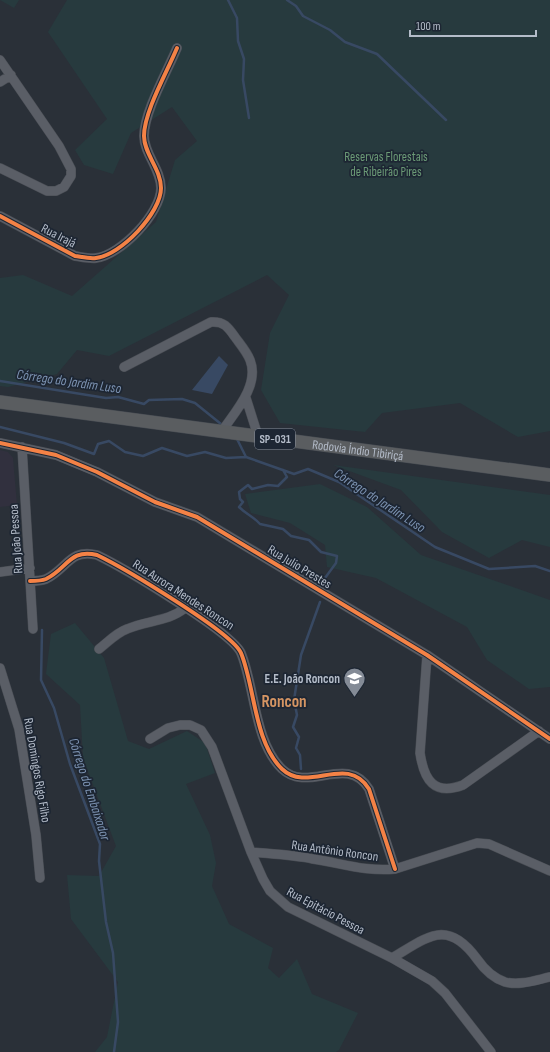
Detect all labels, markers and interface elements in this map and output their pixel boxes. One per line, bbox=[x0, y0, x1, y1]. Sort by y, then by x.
scale bar bbox=[410, 12, 536, 38]
text: 100 m bbox=[416, 19, 441, 34]
park label: Reservas Florestais de Ribeirão Pires bbox=[344, 149, 428, 180]
street label: Rua Irajá bbox=[38, 220, 79, 251]
water label: Córrego do Jardim Luso bbox=[16, 366, 123, 397]
road number: SP-031 bbox=[255, 429, 295, 449]
street label: Rodovia Índio Tibiriçá bbox=[311, 437, 404, 464]
water label: Córrego do Jardim Luso bbox=[331, 465, 429, 536]
street label: Rua João Pessoa bbox=[6, 504, 26, 574]
street label: Rua Julio Prestes bbox=[265, 541, 335, 592]
street label: Rua Aurora Mendes Roncon bbox=[130, 556, 237, 634]
school or university icon: E.E. João Roncon bbox=[342, 665, 368, 698]
place label: E.E. João Roncon bbox=[265, 671, 340, 687]
district label: Roncon bbox=[261, 692, 307, 712]
street label: Rua Domingos Rigo Filho bbox=[20, 717, 54, 824]
water label: Córrego do Embaixador bbox=[65, 736, 114, 844]
street label: Rua Antônio Roncon bbox=[290, 837, 379, 865]
street label: Rua Epitácio Pessoa bbox=[284, 884, 367, 938]

